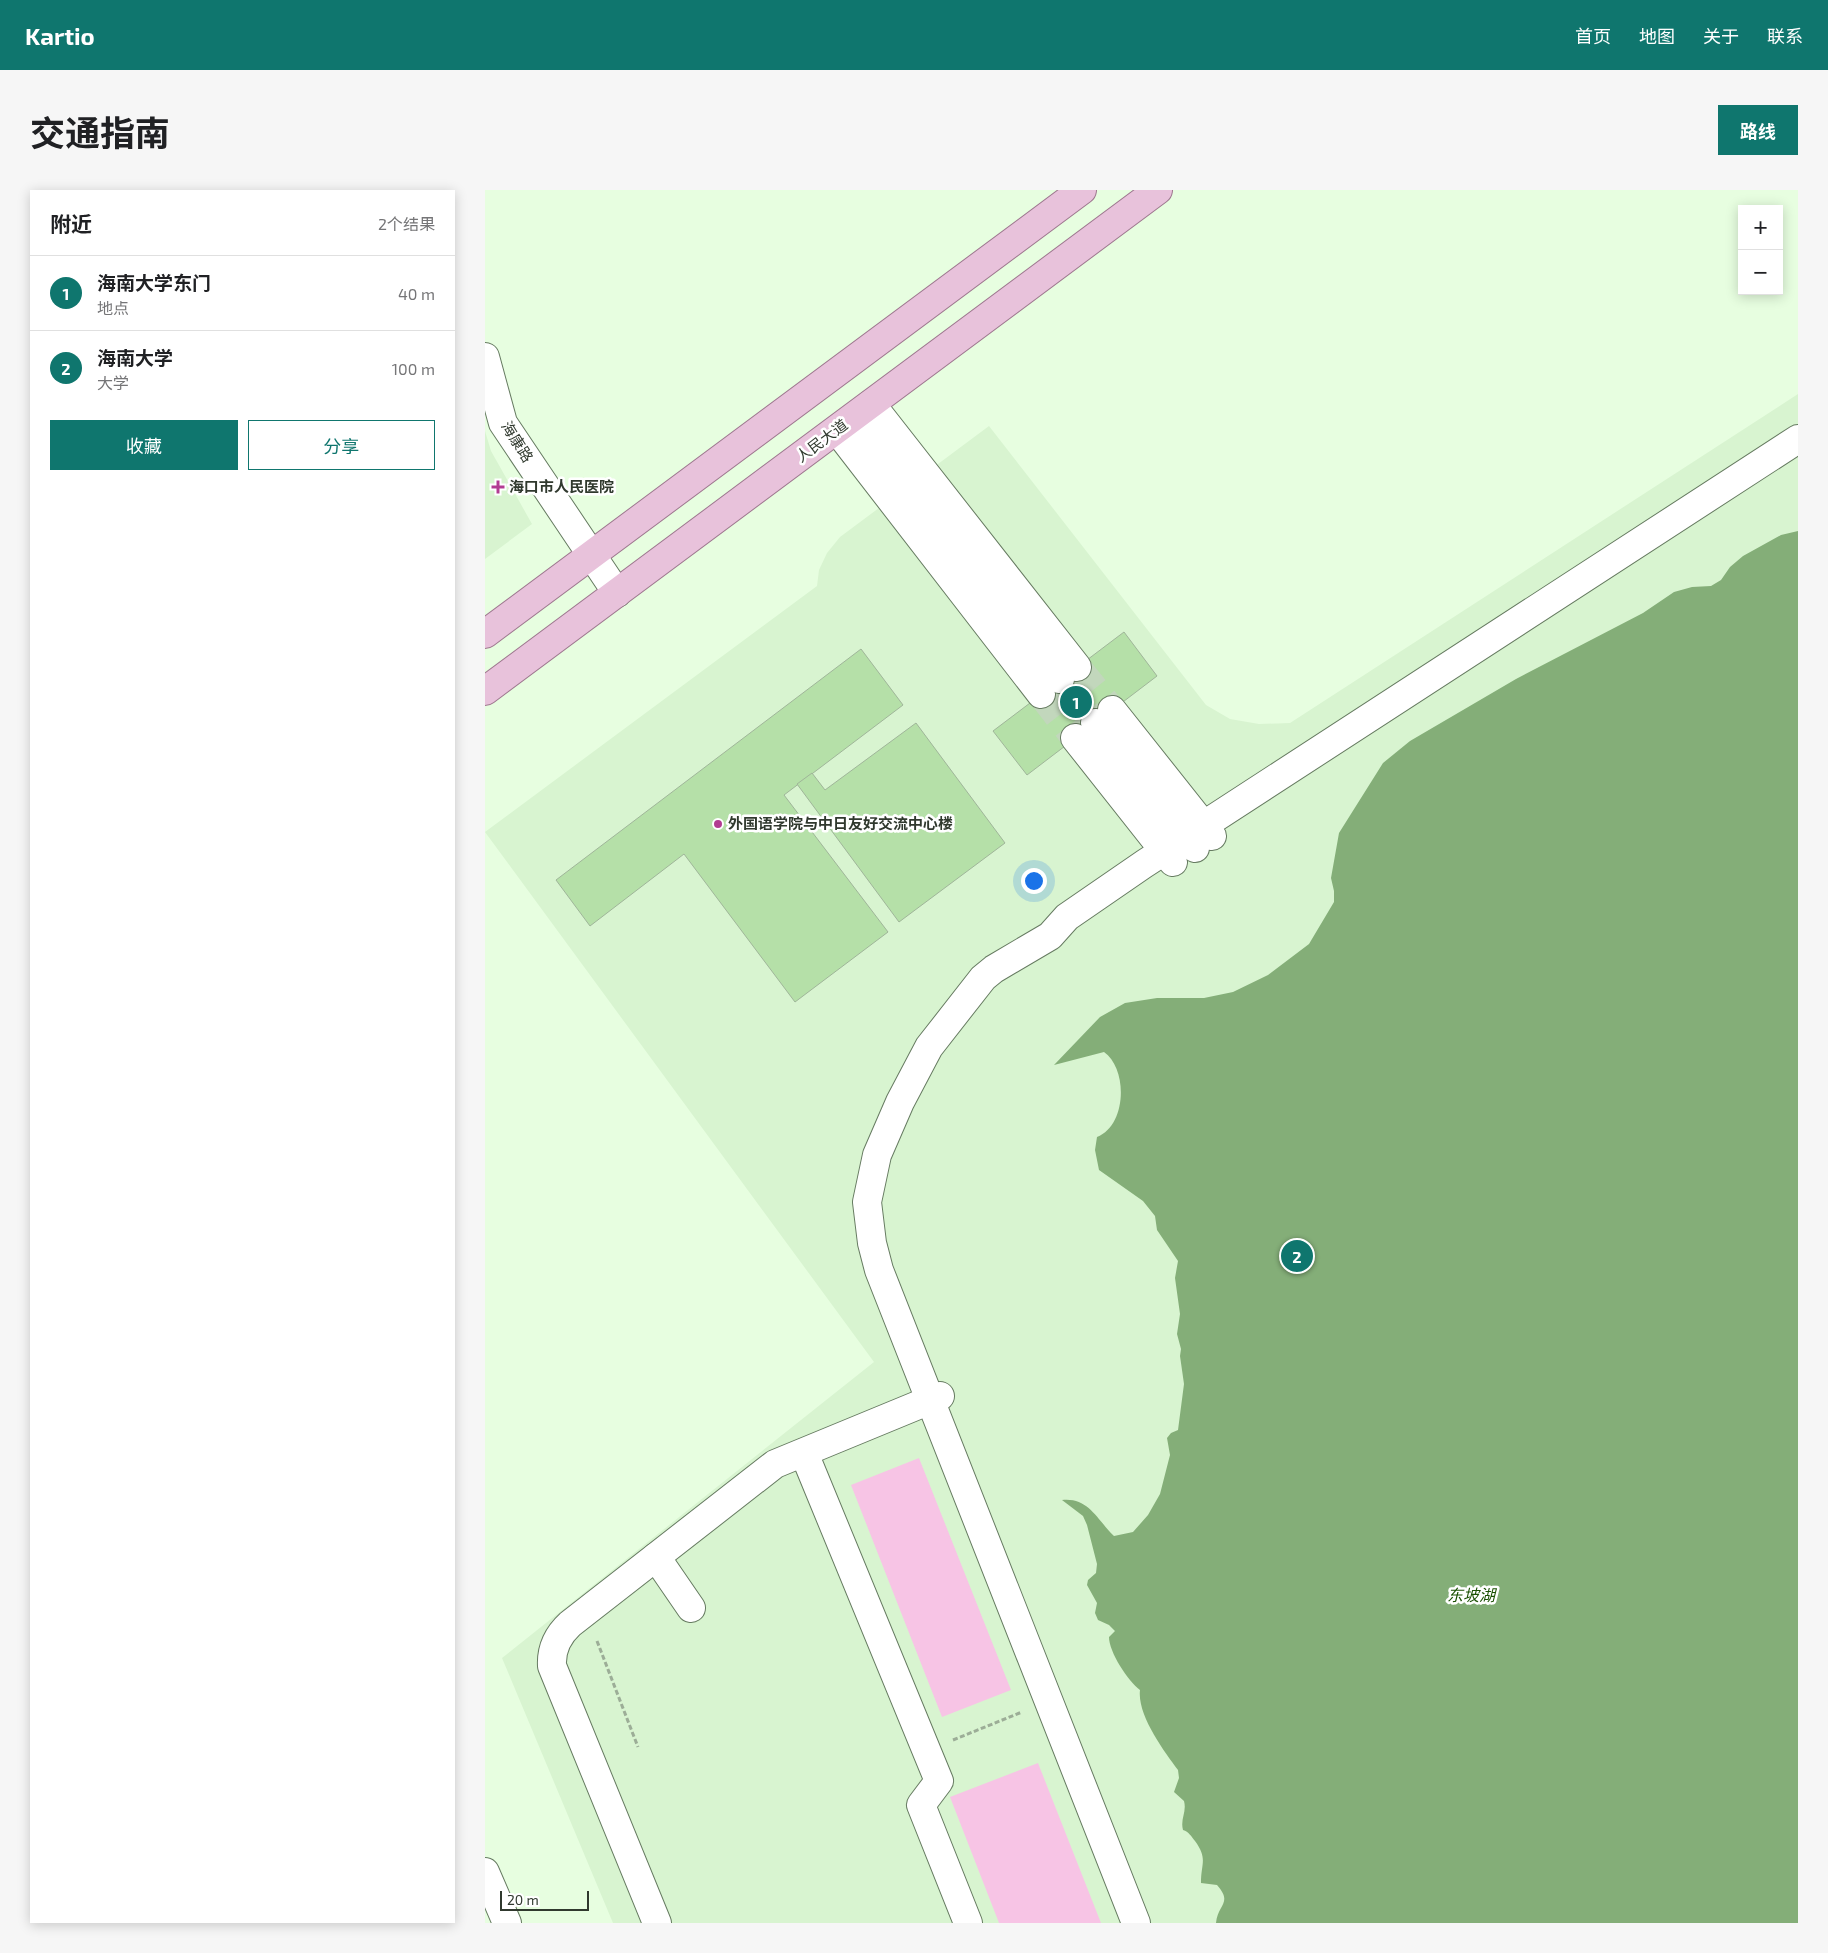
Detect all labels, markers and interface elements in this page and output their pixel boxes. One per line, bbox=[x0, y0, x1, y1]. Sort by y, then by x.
text: Kartio bbox=[25, 21, 95, 50]
text: 首页 bbox=[1575, 25, 1611, 47]
text: 地图 bbox=[1639, 25, 1675, 47]
text: 关于 bbox=[1703, 25, 1739, 47]
text: 联系 bbox=[1767, 25, 1803, 47]
button: 路线 bbox=[1718, 105, 1798, 155]
text: 交通指南 bbox=[30, 111, 170, 153]
map controls bbox=[1738, 205, 1783, 295]
button: + bbox=[1738, 205, 1783, 250]
text: 附近 bbox=[50, 211, 92, 236]
text: 2个结果 bbox=[378, 214, 435, 233]
button: − bbox=[1738, 250, 1783, 295]
text: 海南大学东门 bbox=[97, 271, 211, 294]
text: 1 bbox=[63, 284, 69, 303]
text: 40 m bbox=[398, 284, 435, 303]
text: 地点 bbox=[97, 298, 129, 317]
text: 海南大学 bbox=[97, 346, 173, 369]
text: 2 bbox=[61, 359, 71, 378]
text: 100 m bbox=[392, 359, 435, 378]
text: 大学 bbox=[97, 373, 129, 392]
street label: 人民大道 bbox=[792, 415, 851, 465]
street label: 海康路 bbox=[498, 418, 537, 465]
button: 收藏 bbox=[50, 420, 238, 470]
button: 分享 bbox=[248, 420, 435, 470]
place label: 海口市人民医院 bbox=[509, 477, 614, 495]
marker: 海口市人民医院 bbox=[491, 480, 505, 494]
pin: 1 bbox=[1060, 683, 1092, 721]
place label: 外国语学院与中日友好交流中心楼 bbox=[728, 814, 953, 832]
marker: 外国语学院与中日友好交流中心楼 bbox=[712, 818, 724, 830]
your location bbox=[1021, 868, 1047, 894]
pin: 2 bbox=[1281, 1237, 1313, 1275]
water label: 东坡湖 bbox=[1447, 1585, 1498, 1604]
scale bar bbox=[500, 1888, 589, 1911]
text: 20 m bbox=[507, 1891, 539, 1908]

